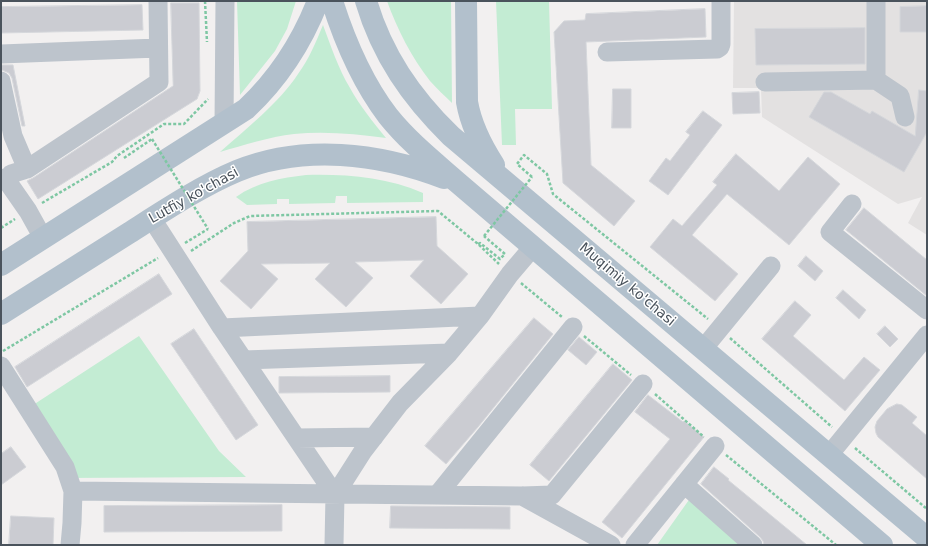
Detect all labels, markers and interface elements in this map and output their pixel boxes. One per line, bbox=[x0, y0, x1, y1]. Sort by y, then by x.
street label: Lutfiy ko'chasi bbox=[146, 164, 242, 228]
street label: Muqimiy ko'chasi bbox=[576, 240, 678, 330]

